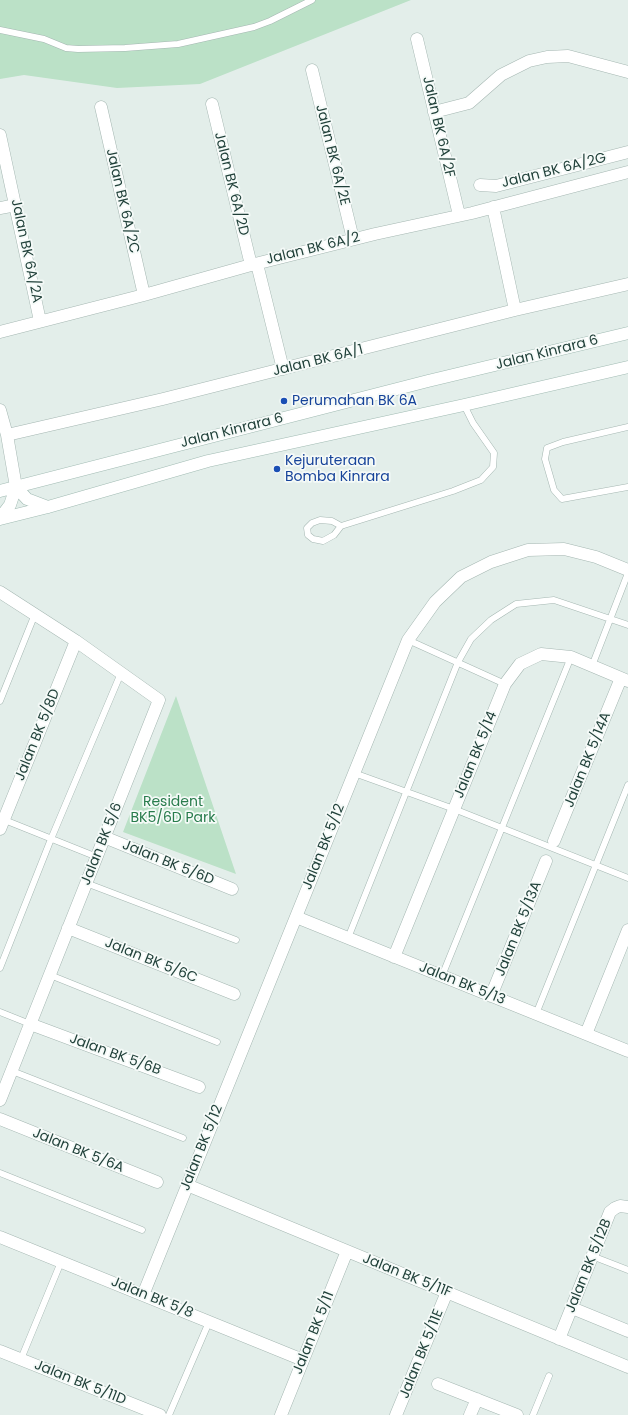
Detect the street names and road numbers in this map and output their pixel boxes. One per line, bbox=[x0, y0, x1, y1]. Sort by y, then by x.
street label: Jalan BK 6A/2F bbox=[418, 75, 458, 179]
street label: Jalan BK 6A/2E bbox=[311, 103, 353, 207]
street label: Jalan BK 6A/2D bbox=[210, 130, 252, 238]
street label: Jalan BK 6A/2C bbox=[102, 147, 142, 255]
street label: Jalan BK 6A/2G bbox=[500, 150, 608, 192]
street label: Jalan BK 6A/2A bbox=[7, 198, 45, 304]
street label: Jalan BK 6A/2 bbox=[264, 229, 362, 269]
street label: Jalan Kinrara 6 bbox=[494, 332, 600, 374]
street label: Jalan BK 6A/1 bbox=[271, 342, 365, 380]
street label: Jalan Kinrara 6 bbox=[179, 410, 285, 452]
street label: Jalan BK 5/8D bbox=[12, 687, 64, 783]
street label: Jalan BK 5/14 bbox=[451, 709, 501, 801]
street label: Jalan BK 5/14A bbox=[561, 710, 615, 810]
street label: Jalan BK 5/6 bbox=[78, 800, 126, 888]
street label: Jalan BK 5/12 bbox=[299, 802, 349, 892]
street label: Jalan BK 5/6D bbox=[120, 837, 216, 889]
street label: Jalan BK 5/13A bbox=[492, 879, 546, 979]
street label: Jalan BK 5/6C bbox=[102, 935, 200, 987]
street label: Jalan BK 5/13 bbox=[416, 959, 508, 1009]
street label: Jalan BK 5/6B bbox=[67, 1031, 163, 1079]
street label: Jalan BK 5/12 bbox=[177, 1103, 227, 1193]
street label: Jalan BK 5/6A bbox=[30, 1125, 126, 1177]
street label: Jalan BK 5/12B bbox=[563, 1217, 615, 1315]
street label: Jalan BK 5/11F bbox=[360, 1250, 454, 1302]
street label: Jalan BK 5/8 bbox=[108, 1274, 196, 1322]
street label: Jalan BK 5/11 bbox=[290, 1289, 338, 1377]
street label: Jalan BK 5/11E bbox=[396, 1307, 448, 1401]
street label: Jalan BK 5/11D bbox=[32, 1357, 128, 1409]

